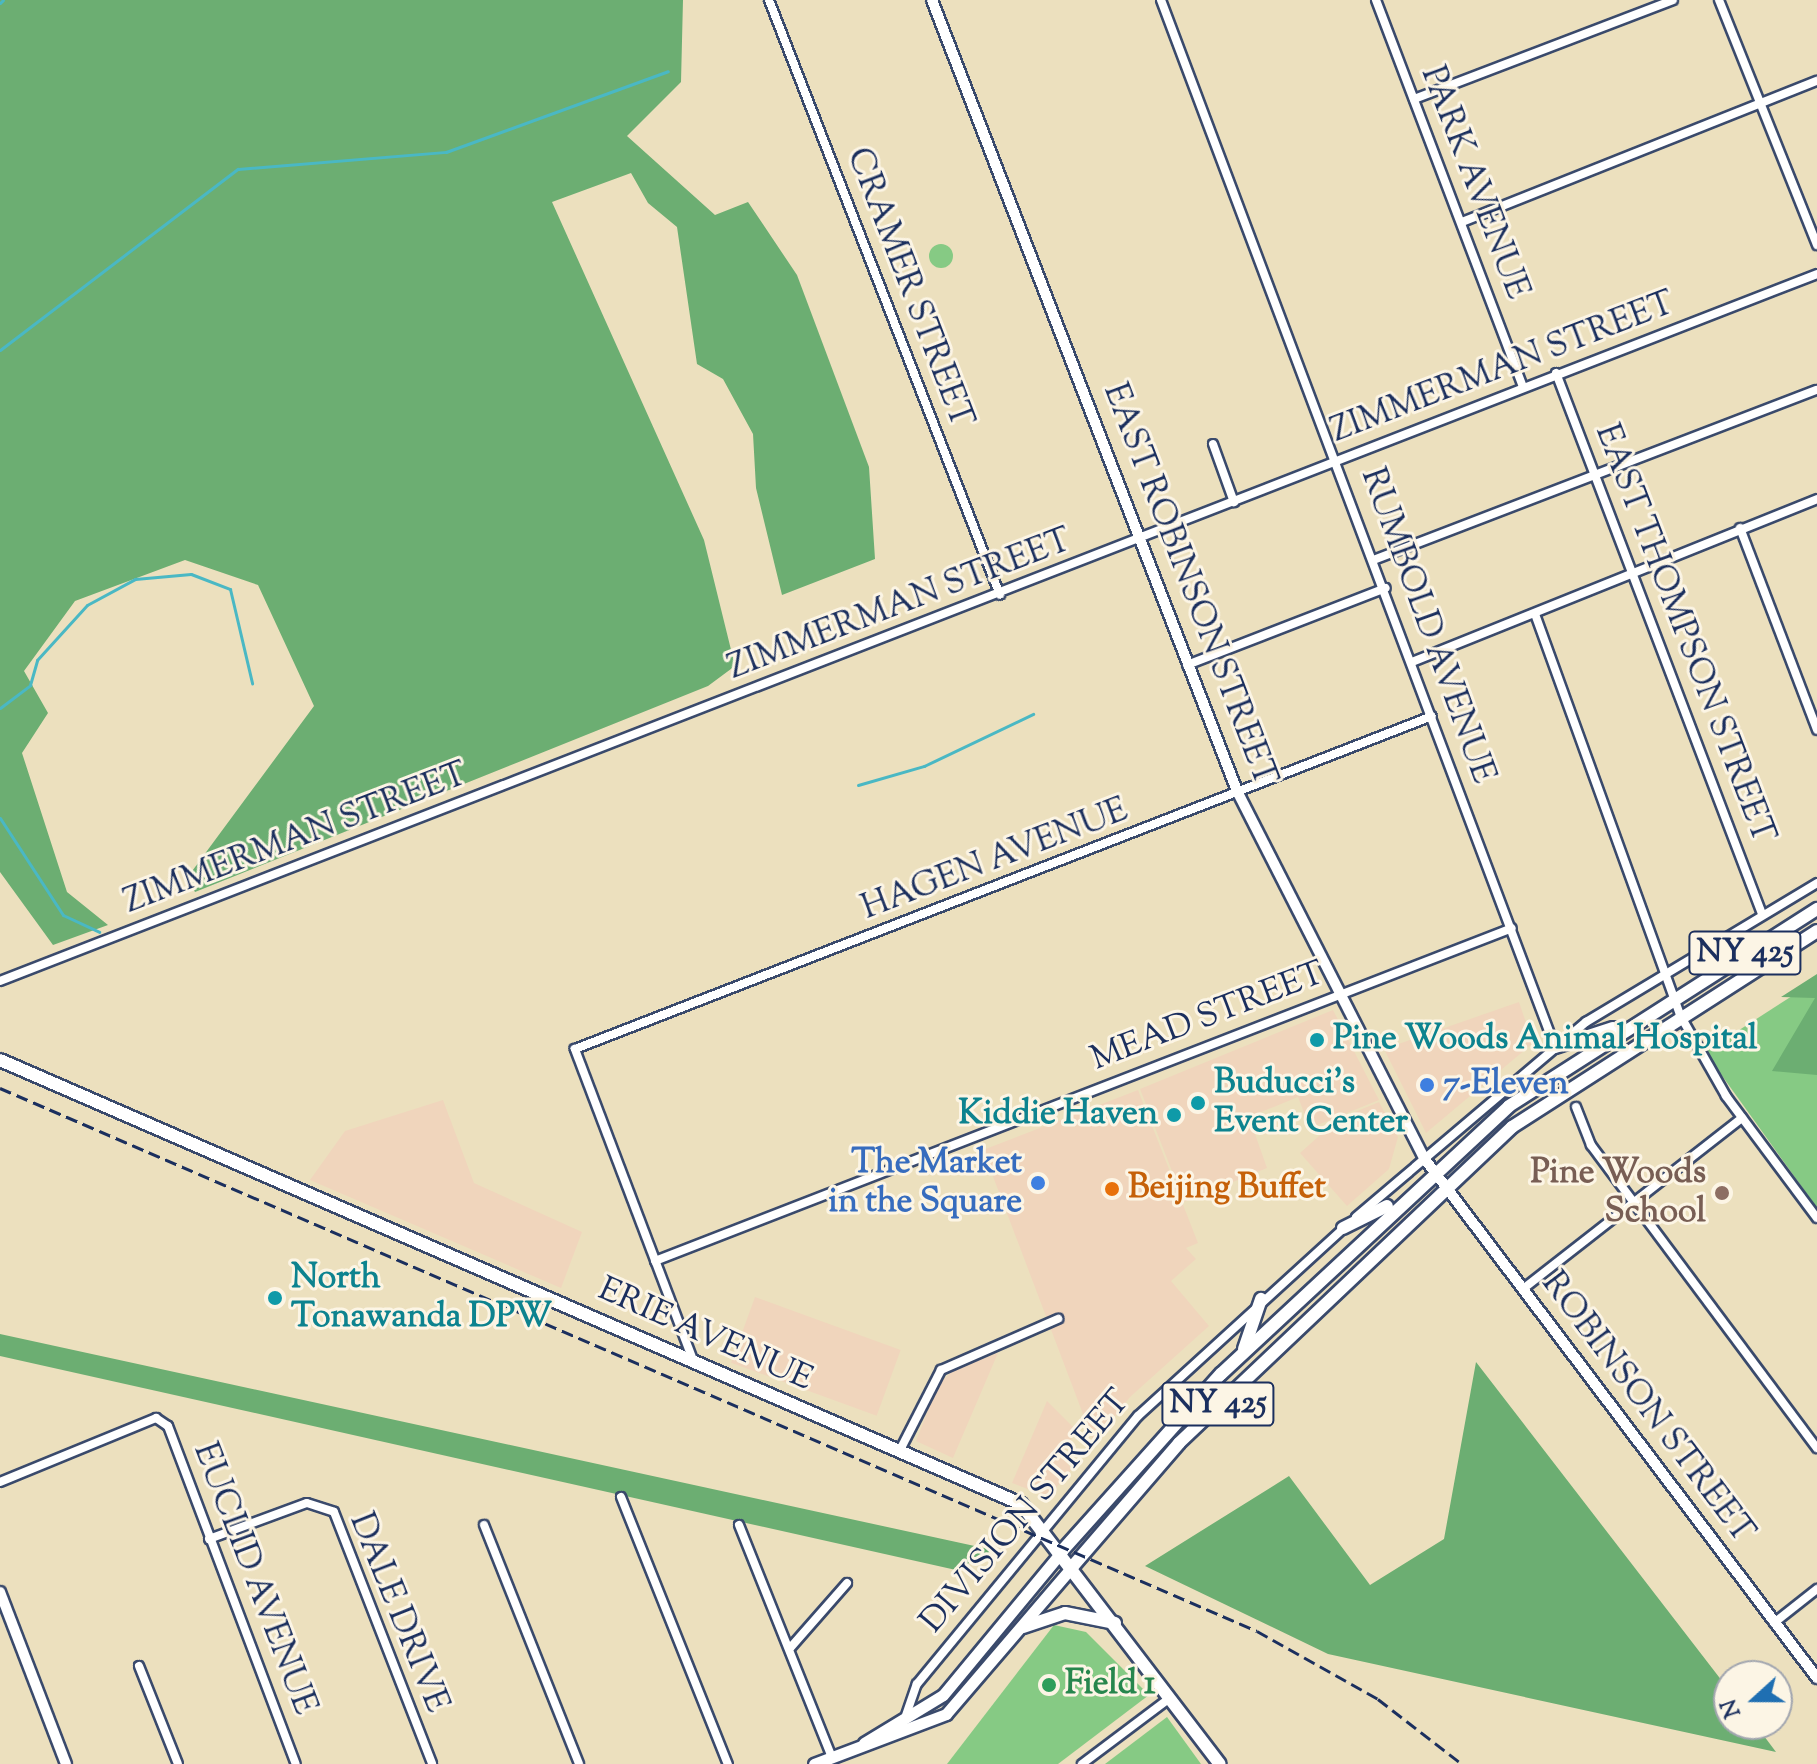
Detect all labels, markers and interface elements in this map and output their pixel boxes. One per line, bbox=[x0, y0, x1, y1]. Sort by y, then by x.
street label: PARK AVENUE bbox=[1411, 61, 1537, 305]
street label: CRAMER STREET bbox=[837, 142, 981, 434]
street label: ZIMMERMAN STREET bbox=[1326, 284, 1680, 452]
street label: EAST ROBINSON STREET bbox=[1093, 378, 1285, 792]
street label: EAST THOMPSON STREET bbox=[1585, 419, 1783, 849]
street label: RUMBOLD AVENUE bbox=[1351, 463, 1503, 789]
street label: ZIMMERMAN STREET bbox=[723, 521, 1077, 689]
street label: ZIMMERMAN STREET bbox=[119, 755, 473, 923]
street label: HAGEN AVENUE bbox=[856, 790, 1134, 930]
road number: NY 425 bbox=[1687, 925, 1803, 981]
street label: MEAD STREET bbox=[1085, 954, 1331, 1080]
place label: Pine Woods Animal Hospital bbox=[1333, 1020, 1758, 1060]
marker: Pine Woods Animal Hospital bbox=[1308, 1031, 1326, 1049]
place label: Buducci's Event Center bbox=[1214, 1063, 1408, 1142]
place label: 7-Eleven bbox=[1443, 1065, 1569, 1105]
marker: 7-Eleven bbox=[1418, 1076, 1436, 1094]
marker: Buducci's Event Center bbox=[1189, 1094, 1207, 1112]
place label: Kiddie Haven bbox=[958, 1095, 1158, 1135]
marker: Kiddie Haven bbox=[1165, 1106, 1183, 1124]
place label: The Market in the Square bbox=[828, 1143, 1022, 1222]
place label: Pine Woods School bbox=[1531, 1153, 1706, 1232]
place label: Beijing Buffet bbox=[1128, 1169, 1326, 1209]
marker: The Market in the Square bbox=[1029, 1174, 1047, 1192]
marker: Beijing Buffet bbox=[1103, 1180, 1121, 1198]
marker: Pine Woods School bbox=[1713, 1184, 1731, 1202]
place label: North Tonawanda DPW bbox=[291, 1258, 552, 1338]
street label: ROBINSON STREET bbox=[1532, 1264, 1762, 1552]
street label: ERIE AVENUE bbox=[592, 1270, 818, 1400]
marker: North Tonawanda DPW bbox=[266, 1289, 284, 1307]
road number: NY 425 bbox=[1160, 1376, 1276, 1432]
street label: DIVISION STREET bbox=[913, 1382, 1139, 1642]
street label: EUCLID AVENUE bbox=[183, 1437, 325, 1721]
street label: DALE DRIVE bbox=[339, 1507, 457, 1719]
north arrow bbox=[1713, 1660, 1793, 1740]
place label: Field 1 bbox=[1065, 1665, 1156, 1705]
marker: Field 1 bbox=[1040, 1676, 1058, 1694]
text: N bbox=[1714, 1694, 1751, 1722]

